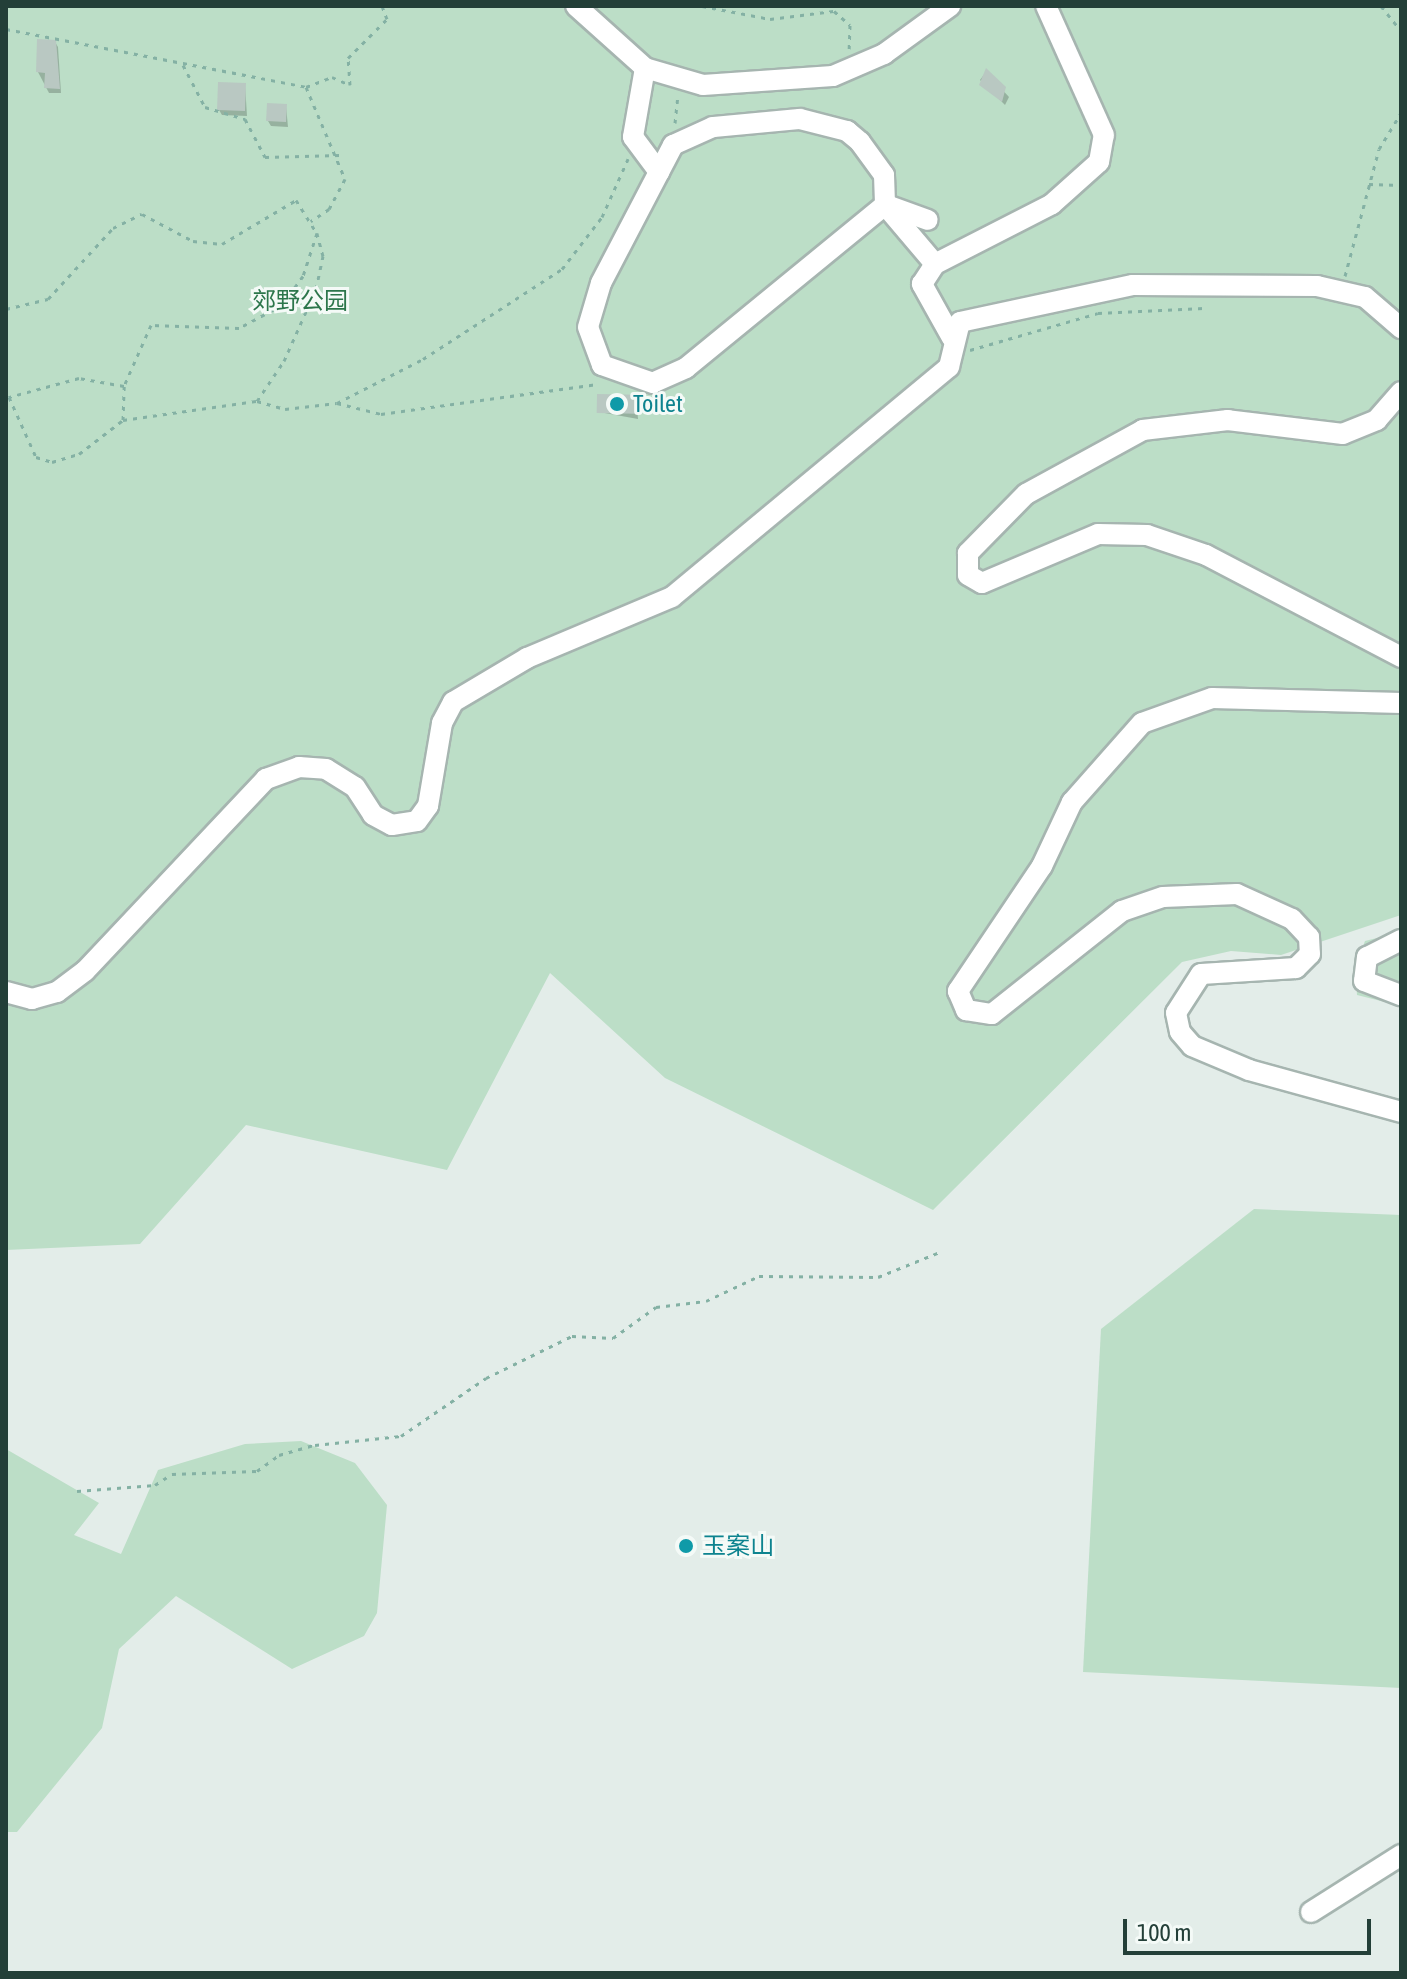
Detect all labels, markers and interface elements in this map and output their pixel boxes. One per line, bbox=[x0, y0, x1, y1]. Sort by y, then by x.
park label: 郊野公园 bbox=[252, 287, 348, 315]
place label: Toilet bbox=[633, 390, 683, 418]
marker: Toilet bbox=[608, 395, 626, 413]
place label: 玉案山 bbox=[702, 1532, 774, 1560]
marker: 玉案山 bbox=[677, 1537, 695, 1555]
scale bar bbox=[1127, 1903, 1375, 1953]
text: 100 m bbox=[1137, 1919, 1191, 1946]

